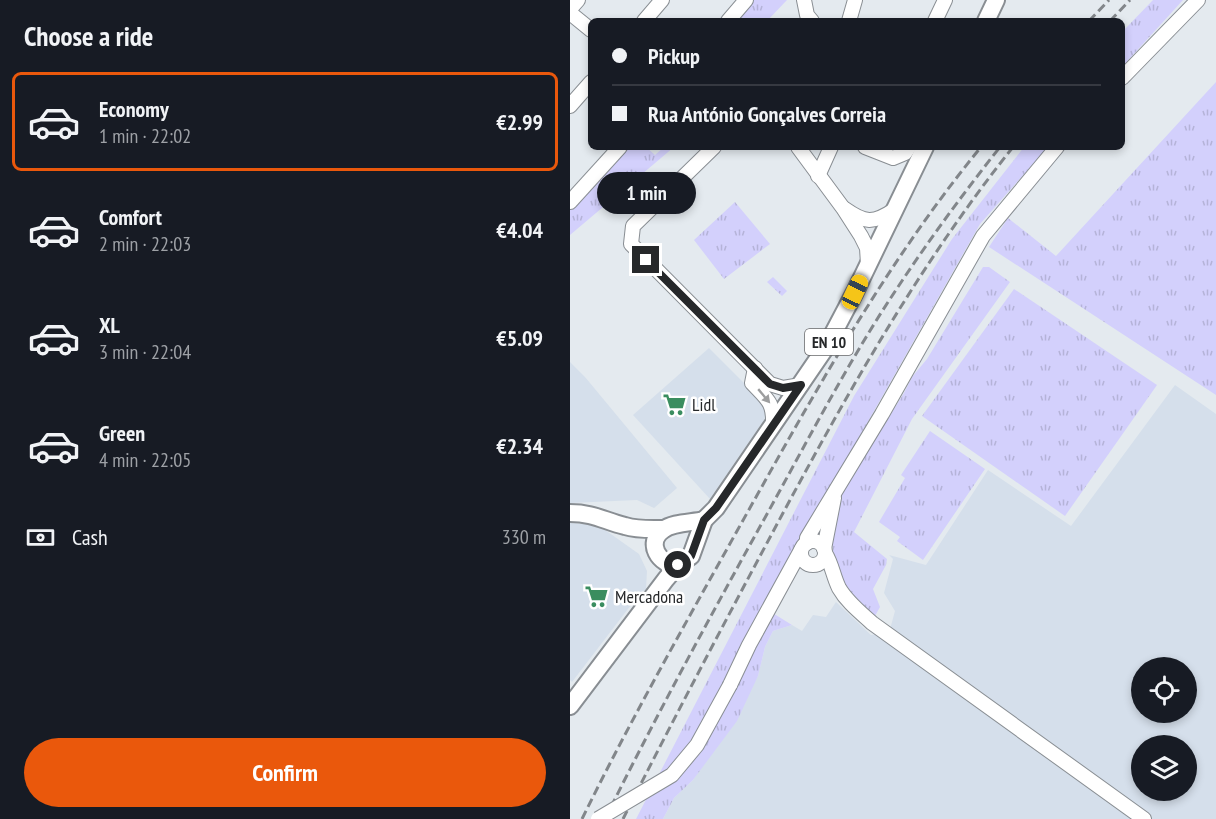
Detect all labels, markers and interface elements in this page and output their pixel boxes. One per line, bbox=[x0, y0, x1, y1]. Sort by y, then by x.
text: Choose a ride bbox=[24, 19, 153, 53]
text: Pickup bbox=[648, 42, 700, 70]
icon: car bbox=[27, 95, 81, 149]
text: Economy bbox=[99, 95, 169, 123]
text: Rua António Gonçalves Correia bbox=[648, 100, 886, 128]
text: €2.99 bbox=[496, 108, 543, 136]
text: 1 min · 22:02 bbox=[99, 123, 191, 149]
callout: 1 min bbox=[596, 173, 695, 215]
text: 1 min bbox=[626, 180, 667, 206]
icon: car bbox=[27, 203, 81, 257]
text: Comfort bbox=[99, 203, 162, 231]
text: €4.04 bbox=[496, 216, 543, 244]
text: 2 min · 22:03 bbox=[99, 231, 191, 257]
route end bbox=[632, 246, 659, 273]
car bbox=[839, 272, 871, 312]
icon: car bbox=[27, 311, 81, 365]
text: XL bbox=[99, 311, 120, 339]
text: €5.09 bbox=[496, 324, 543, 352]
road number: EN 10 bbox=[805, 329, 853, 355]
text: 3 min · 22:04 bbox=[99, 339, 191, 365]
one-way arrow bbox=[757, 388, 770, 404]
supermarket icon: Lidl bbox=[661, 391, 687, 417]
place label: Lidl bbox=[692, 393, 716, 416]
icon: car bbox=[27, 419, 81, 473]
text: Green bbox=[99, 419, 145, 447]
text: €2.34 bbox=[496, 432, 543, 460]
text: 4 min · 22:05 bbox=[99, 447, 191, 473]
icon: cash bbox=[24, 521, 57, 554]
text: Cash bbox=[72, 523, 108, 551]
text: 330 m bbox=[502, 524, 546, 550]
route start bbox=[664, 551, 691, 578]
supermarket icon: Mercadona bbox=[584, 583, 610, 609]
place label: Mercadona bbox=[615, 585, 683, 608]
map controls bbox=[1131, 657, 1197, 801]
button: locate bbox=[1131, 657, 1197, 723]
button: layers bbox=[1131, 735, 1197, 801]
button: Confirm bbox=[24, 738, 546, 807]

